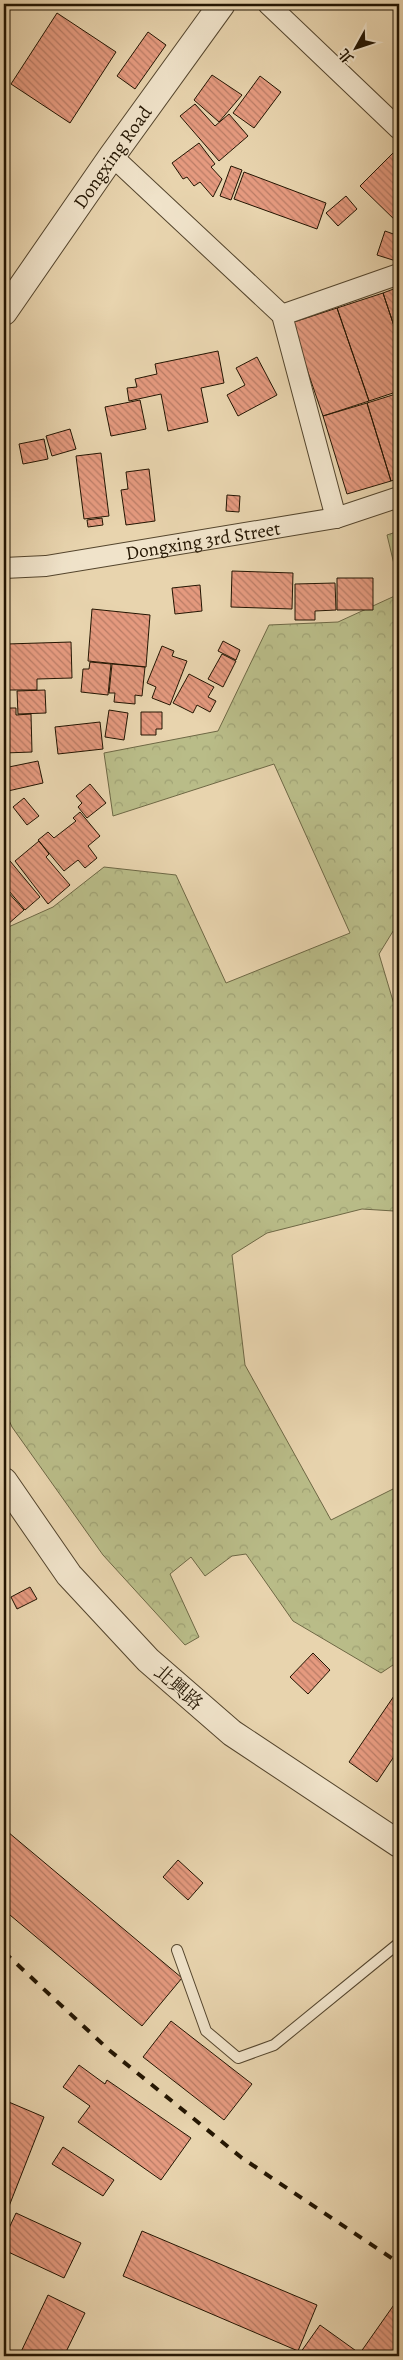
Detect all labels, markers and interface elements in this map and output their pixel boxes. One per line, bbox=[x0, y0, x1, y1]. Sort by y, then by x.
north arrow bbox=[330, 22, 380, 72]
text: 北 bbox=[335, 45, 358, 68]
street label: Dongxing Road bbox=[67, 100, 159, 214]
street label: Dongxing 3rd Street bbox=[124, 515, 282, 567]
street label: 北興路 bbox=[148, 1659, 208, 1716]

